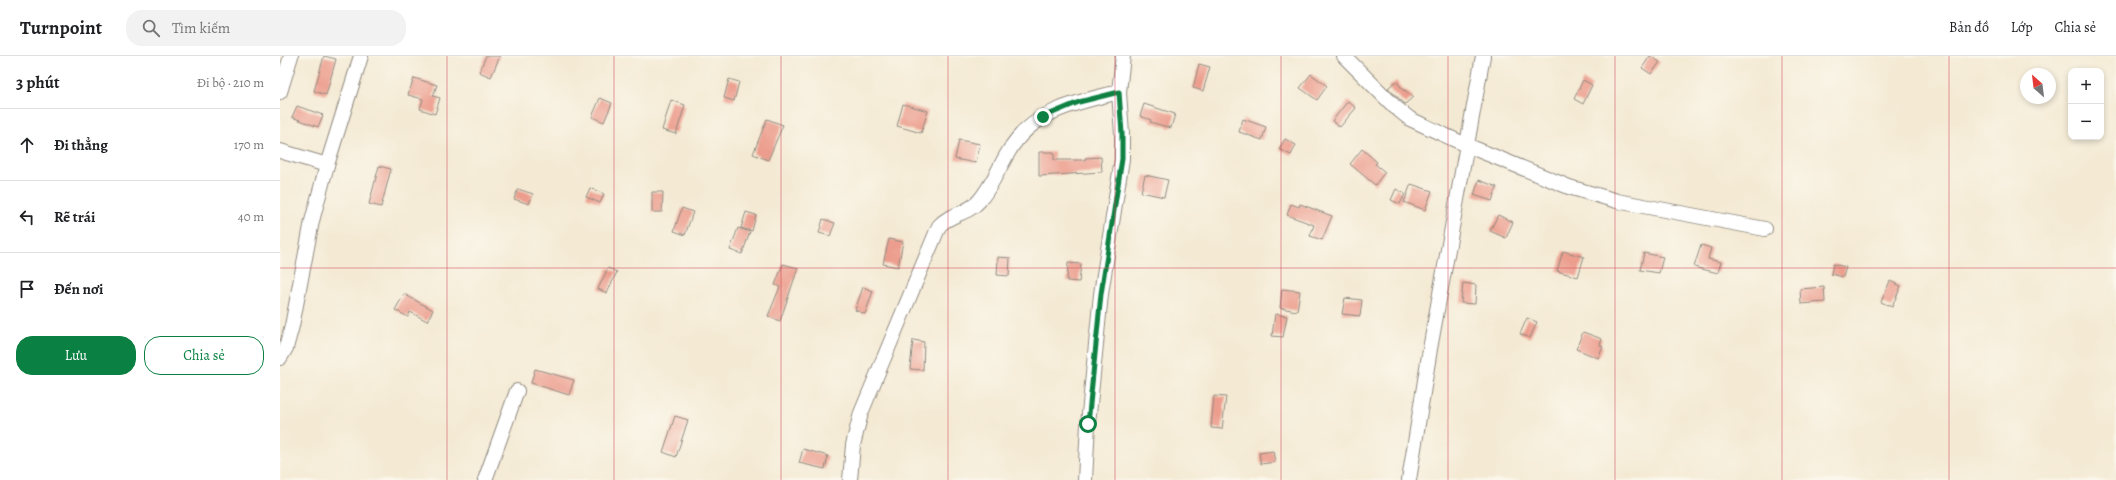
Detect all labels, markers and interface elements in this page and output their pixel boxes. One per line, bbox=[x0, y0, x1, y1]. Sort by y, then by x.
search box bbox=[126, 10, 406, 46]
text: Turnpoint bbox=[20, 15, 102, 41]
icon: search bbox=[140, 17, 162, 39]
text: Tìm kiếm bbox=[172, 18, 230, 38]
text: Bản đồ bbox=[1949, 18, 1989, 37]
text: Lớp bbox=[2011, 18, 2033, 37]
text: Chia sẻ bbox=[2055, 18, 2096, 37]
north arrow bbox=[2020, 68, 2056, 104]
map controls bbox=[2068, 68, 2104, 140]
button: + bbox=[2068, 68, 2104, 104]
text: 3 phút bbox=[16, 71, 60, 94]
text: Đi bộ · 210 m bbox=[197, 74, 264, 91]
button: − bbox=[2068, 104, 2104, 140]
route end bbox=[1034, 108, 1052, 126]
icon: ahead bbox=[16, 134, 38, 156]
text: Đi thẳng bbox=[54, 135, 108, 155]
text: 170 m bbox=[234, 136, 264, 153]
icon: left bbox=[16, 206, 38, 228]
text: Rẽ trái bbox=[54, 207, 95, 227]
text: 40 m bbox=[238, 208, 264, 225]
icon: arrive bbox=[16, 278, 38, 300]
text: Đến nơi bbox=[54, 279, 103, 299]
button: Lưu bbox=[16, 336, 136, 375]
button: Chia sẻ bbox=[144, 336, 264, 375]
route start bbox=[1079, 415, 1097, 433]

